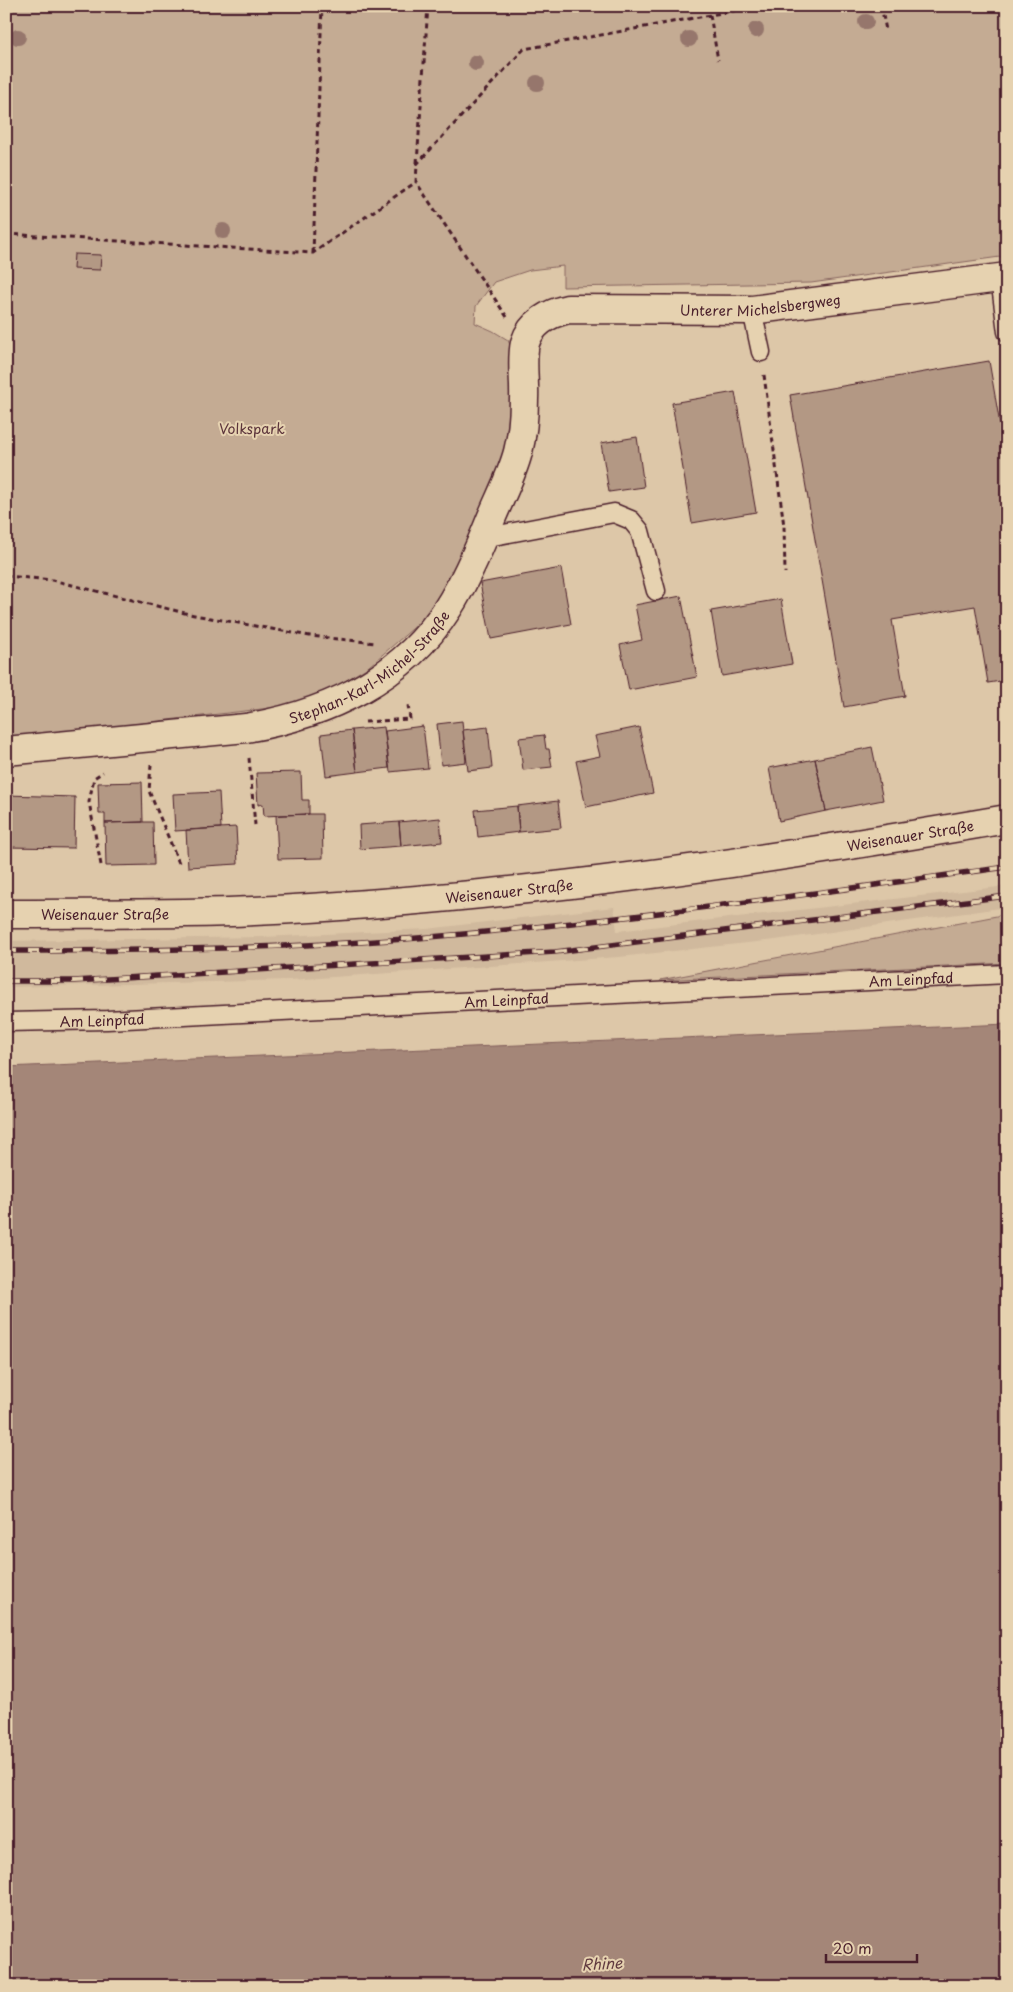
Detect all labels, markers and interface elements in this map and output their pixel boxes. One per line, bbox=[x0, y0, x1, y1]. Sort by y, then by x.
street label: Unterer Michelsbergweg bbox=[680, 288, 842, 321]
park label: Volkspark bbox=[219, 418, 285, 439]
street label: Stephan-Karl-Michel-Straße bbox=[286, 606, 454, 728]
street label: Weisenauer Straße bbox=[845, 814, 975, 856]
street label: Weisenauer Straße bbox=[444, 873, 574, 908]
street label: Weisenauer Straße bbox=[41, 903, 169, 924]
street label: Am Leinpfad bbox=[868, 966, 954, 992]
street label: Am Leinpfad bbox=[464, 987, 549, 1012]
street label: Am Leinpfad bbox=[59, 1008, 145, 1031]
scale bar bbox=[826, 1932, 917, 1964]
text: 20 m bbox=[833, 1936, 872, 1959]
water label: Rhine bbox=[581, 1950, 623, 1976]

